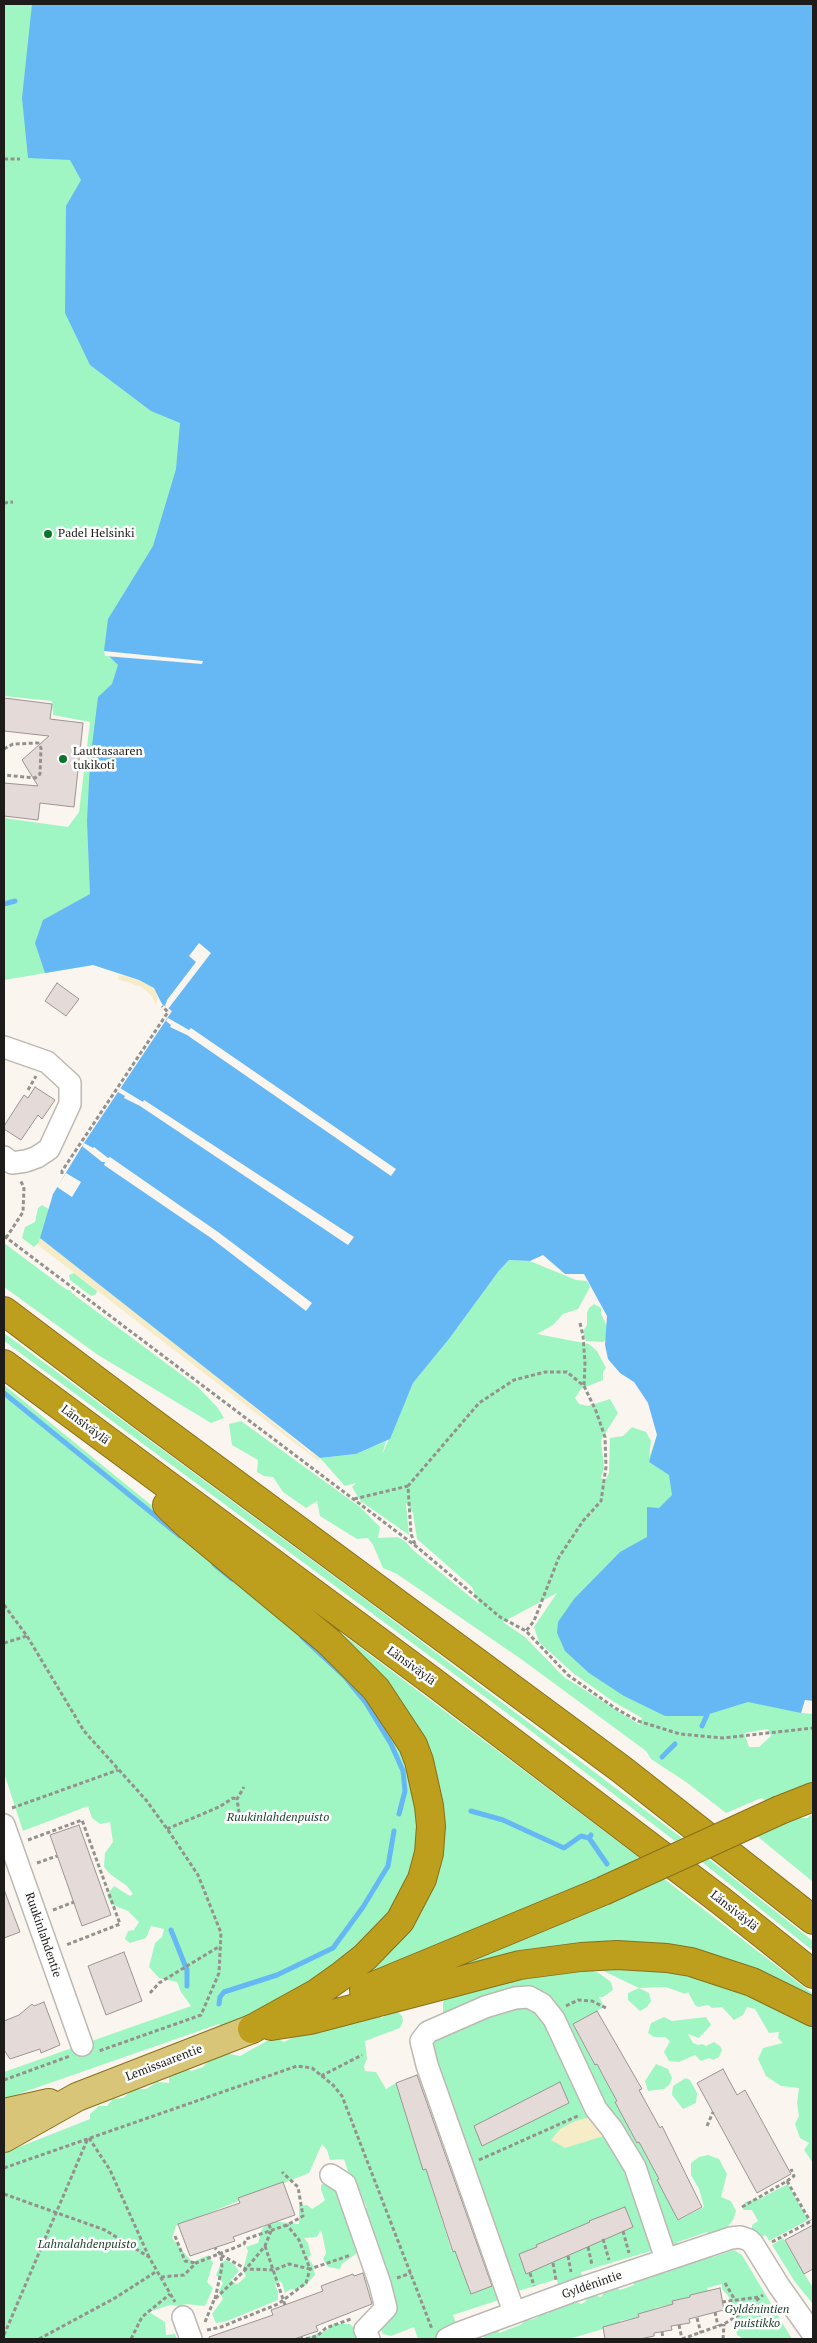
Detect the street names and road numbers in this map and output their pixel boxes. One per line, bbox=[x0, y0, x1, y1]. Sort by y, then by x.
street label: Länsiväylä bbox=[58, 1402, 112, 1448]
street label: Länsiväylä bbox=[384, 1644, 438, 1688]
street label: Länsiväylä bbox=[707, 1888, 761, 1934]
street label: Ruukinlahdentie bbox=[22, 1891, 64, 1979]
street label: Lemissaarentie bbox=[124, 2042, 204, 2084]
street label: Gyldénintie bbox=[560, 2268, 624, 2302]

